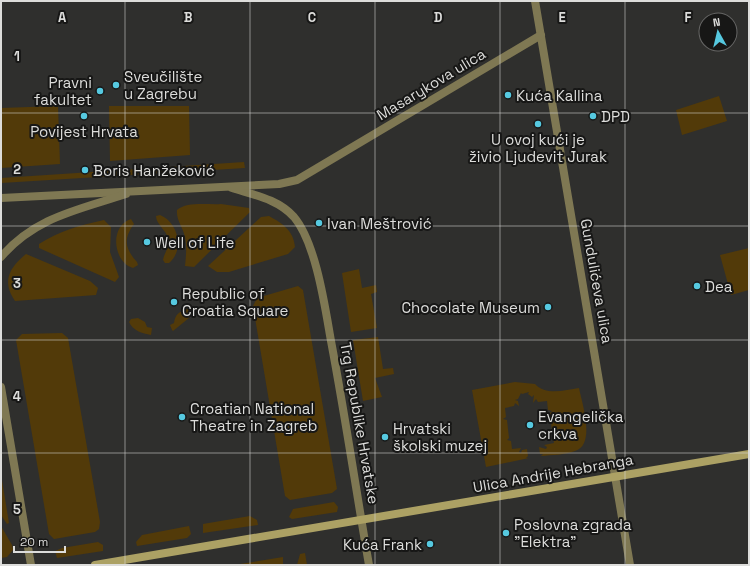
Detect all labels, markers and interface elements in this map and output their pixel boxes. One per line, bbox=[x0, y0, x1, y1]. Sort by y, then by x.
text: A bbox=[58, 9, 67, 26]
text: B bbox=[184, 9, 193, 26]
text: C bbox=[308, 9, 316, 26]
text: D bbox=[434, 9, 443, 26]
text: E bbox=[558, 9, 566, 26]
text: F bbox=[685, 9, 692, 26]
north arrow bbox=[698, 12, 738, 52]
text: N bbox=[712, 15, 721, 30]
street label: Masarykova ulica bbox=[373, 44, 489, 124]
text: 1 bbox=[14, 48, 20, 65]
place label: Sveučilište u Zagrebu bbox=[124, 67, 202, 103]
place label: Pravni fakultet bbox=[34, 73, 92, 109]
marker: Sveučilište u Zagrebu bbox=[111, 80, 121, 90]
marker: Pravni fakultet bbox=[95, 86, 105, 96]
place label: Kuća Kallina bbox=[516, 86, 603, 105]
marker: Kuća Kallina bbox=[503, 90, 513, 100]
place label: DPD bbox=[601, 107, 630, 126]
marker: Povijest Hrvata bbox=[79, 111, 89, 121]
marker: DPD bbox=[588, 111, 598, 121]
marker: U ovoj kući je živio Ljudevit Jurak bbox=[533, 119, 543, 129]
place label: Povijest Hrvata bbox=[30, 122, 138, 141]
place label: U ovoj kući je živio Ljudevit Jurak bbox=[469, 130, 607, 166]
text: 2 bbox=[13, 161, 21, 178]
place label: Boris Hanžeković bbox=[93, 161, 215, 180]
marker: Boris Hanžeković bbox=[80, 165, 90, 175]
place label: Ivan Meštrović bbox=[327, 214, 432, 233]
street label: Gundulićeva ulica bbox=[577, 217, 617, 345]
marker: Ivan Meštrović bbox=[314, 218, 324, 228]
place label: Well of Life bbox=[155, 233, 235, 252]
marker: Well of Life bbox=[142, 237, 152, 247]
text: 3 bbox=[13, 275, 21, 292]
place label: Dea bbox=[705, 277, 733, 296]
marker: Dea bbox=[692, 281, 702, 291]
place label: Republic of Croatia Square bbox=[182, 284, 289, 320]
marker: Republic of Croatia Square bbox=[169, 297, 179, 307]
place label: Chocolate Museum bbox=[401, 298, 540, 317]
marker: Chocolate Museum bbox=[543, 302, 553, 312]
street label: Trg Republike Hrvatske bbox=[336, 341, 384, 506]
text: 4 bbox=[13, 388, 21, 405]
place label: Croatian National Theatre in Zagreb bbox=[190, 399, 317, 435]
place label: Evangelička crkva bbox=[538, 407, 624, 443]
marker: Croatian National Theatre in Zagreb bbox=[177, 412, 187, 422]
place label: Hrvatski školski muzej bbox=[393, 419, 487, 455]
marker: Evangelička crkva bbox=[525, 420, 535, 430]
marker: Hrvatski školski muzej bbox=[380, 432, 390, 442]
street label: Ulica Andrije Hebranga bbox=[471, 449, 635, 496]
text: 5 bbox=[13, 501, 21, 518]
place label: Poslovna zgrada "Elektra" bbox=[514, 515, 632, 551]
scale bar bbox=[14, 528, 65, 554]
marker: Poslovna zgrada "Elektra" bbox=[501, 528, 511, 538]
text: 20 m bbox=[20, 534, 48, 550]
place label: Kuća Frank bbox=[343, 535, 422, 554]
marker: Kuća Frank bbox=[425, 539, 435, 549]

